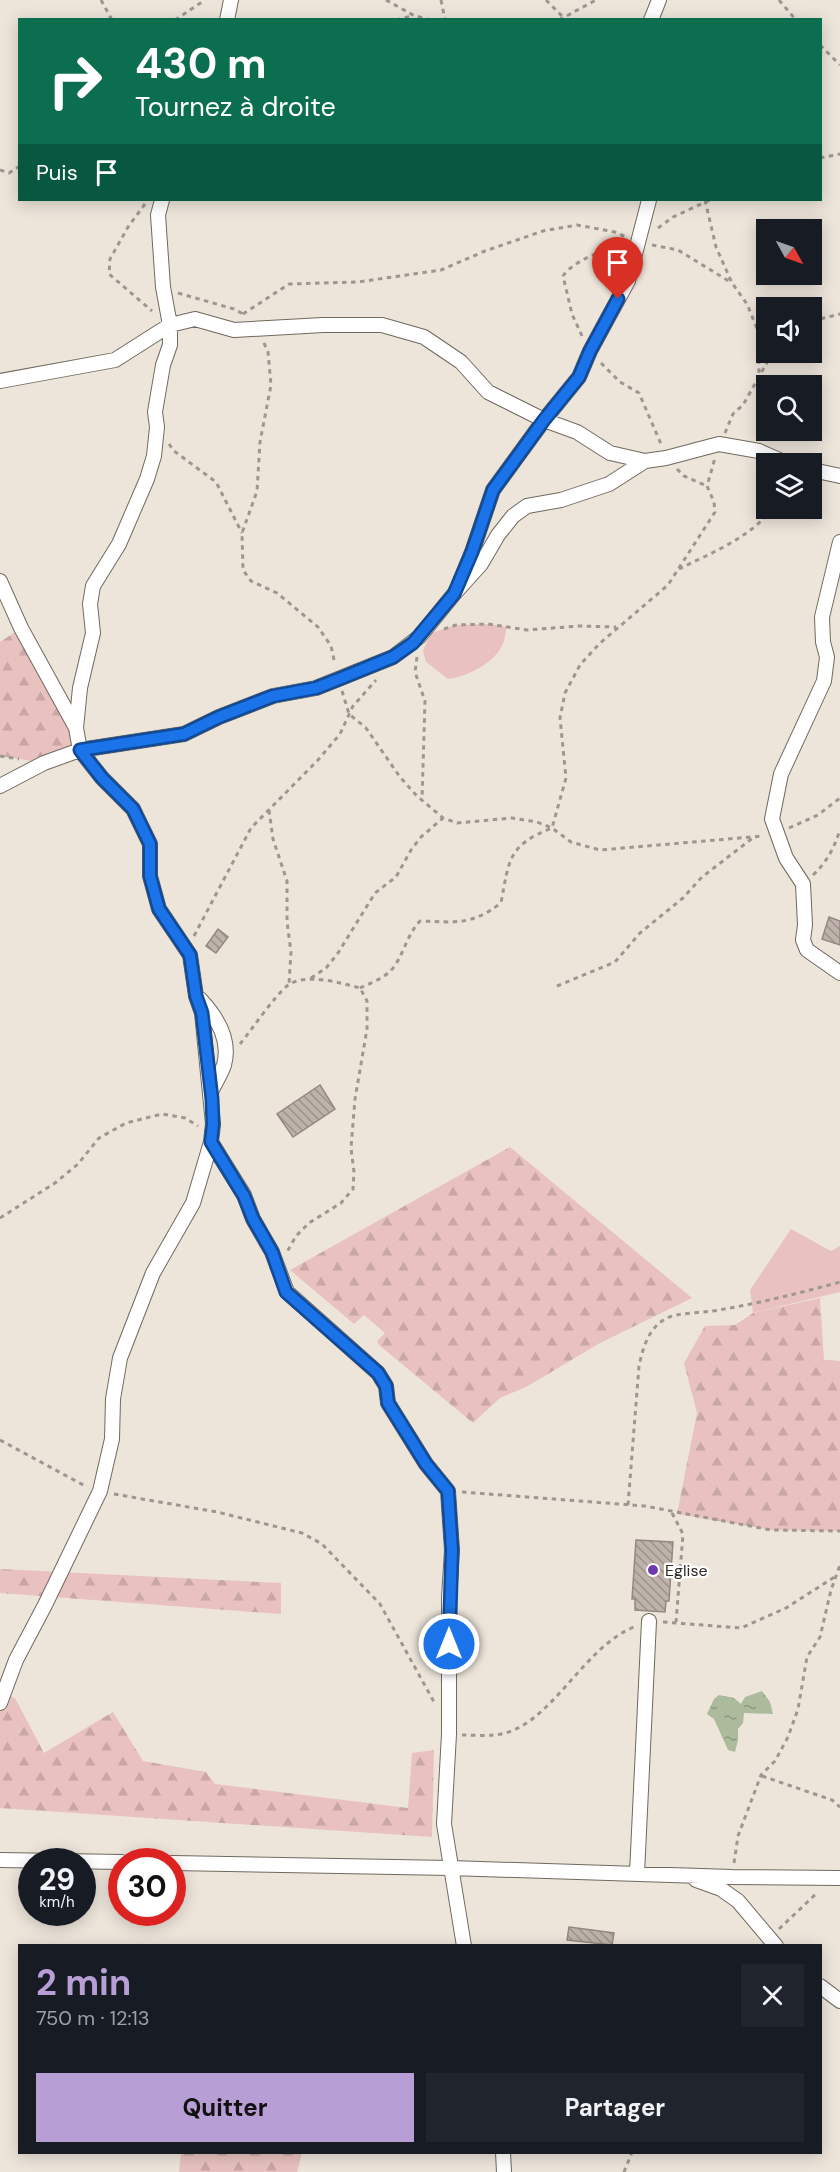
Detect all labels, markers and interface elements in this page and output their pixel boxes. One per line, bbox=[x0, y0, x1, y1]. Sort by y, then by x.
text: 430 m bbox=[135, 36, 267, 91]
icon: right bbox=[36, 42, 114, 120]
text: Tournez à droite bbox=[135, 89, 336, 124]
icon: arrive bbox=[90, 156, 123, 189]
text: Puis bbox=[36, 158, 78, 187]
north arrow bbox=[756, 219, 822, 285]
map controls bbox=[756, 219, 822, 519]
pin bbox=[592, 237, 643, 299]
icon: arrive bbox=[601, 246, 634, 279]
button: sound bbox=[756, 297, 822, 363]
button: search bbox=[756, 375, 822, 441]
button: layers bbox=[756, 453, 822, 519]
place label: Eglise bbox=[665, 1560, 708, 1581]
marker: Eglise bbox=[646, 1563, 660, 1577]
position arrow bbox=[417, 1612, 481, 1676]
speed limit sign: 30 bbox=[108, 1848, 186, 1926]
text: 29 bbox=[39, 1860, 75, 1899]
text: km/h bbox=[39, 1892, 75, 1912]
text: 2 min bbox=[36, 1959, 131, 2006]
button: close bbox=[741, 1964, 804, 2027]
text: 750 m · 12:13 bbox=[36, 2005, 150, 2031]
button: Quitter bbox=[36, 2073, 414, 2142]
button: Partager bbox=[426, 2073, 804, 2142]

